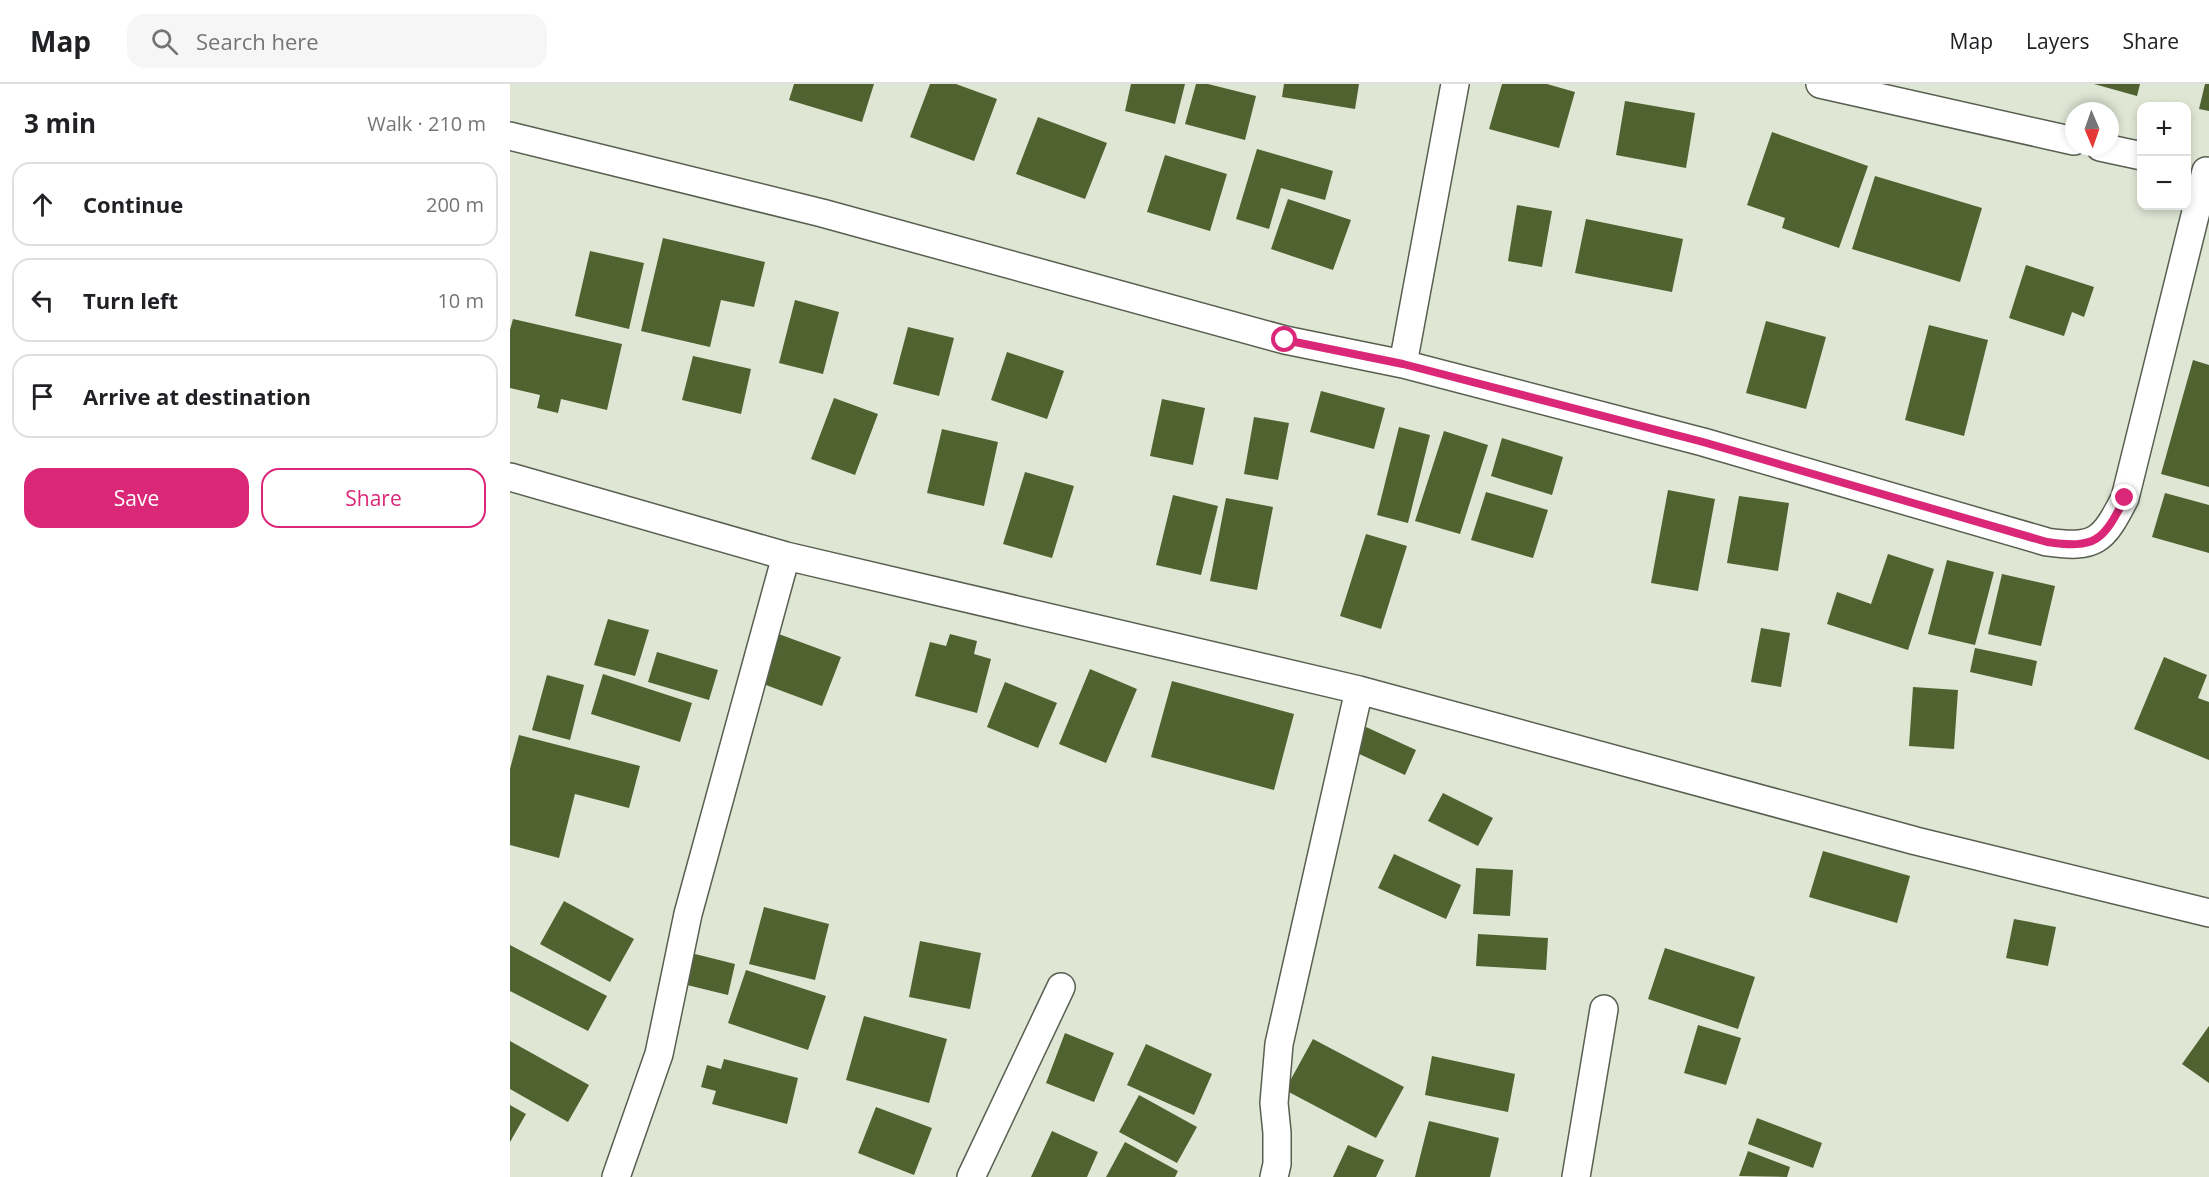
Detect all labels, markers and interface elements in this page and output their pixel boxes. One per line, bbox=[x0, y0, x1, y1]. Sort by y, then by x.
search box bbox=[127, 14, 547, 68]
text: Map bbox=[30, 22, 91, 60]
icon: search bbox=[148, 25, 181, 58]
text: Search here bbox=[196, 26, 319, 56]
text: Map bbox=[1950, 27, 1993, 55]
text: Layers bbox=[2026, 27, 2090, 55]
text: Share bbox=[2123, 27, 2179, 55]
north arrow bbox=[2065, 102, 2119, 156]
map controls bbox=[2137, 102, 2191, 210]
button: + bbox=[2137, 102, 2191, 156]
text: 3 min bbox=[24, 105, 96, 141]
text: Walk · 210 m bbox=[367, 110, 486, 137]
button: − bbox=[2137, 156, 2191, 210]
icon: ahead bbox=[26, 188, 59, 221]
text: Continue bbox=[83, 189, 183, 219]
text: 200 m bbox=[426, 191, 484, 218]
icon: left bbox=[26, 284, 59, 317]
text: Turn left bbox=[83, 285, 178, 315]
text: 10 m bbox=[437, 287, 484, 314]
route start bbox=[1271, 326, 1297, 352]
icon: arrive bbox=[26, 380, 59, 413]
text: Arrive at destination bbox=[83, 381, 311, 411]
button: Save bbox=[24, 468, 249, 528]
button: Share bbox=[261, 468, 486, 528]
route end bbox=[2111, 484, 2137, 510]

